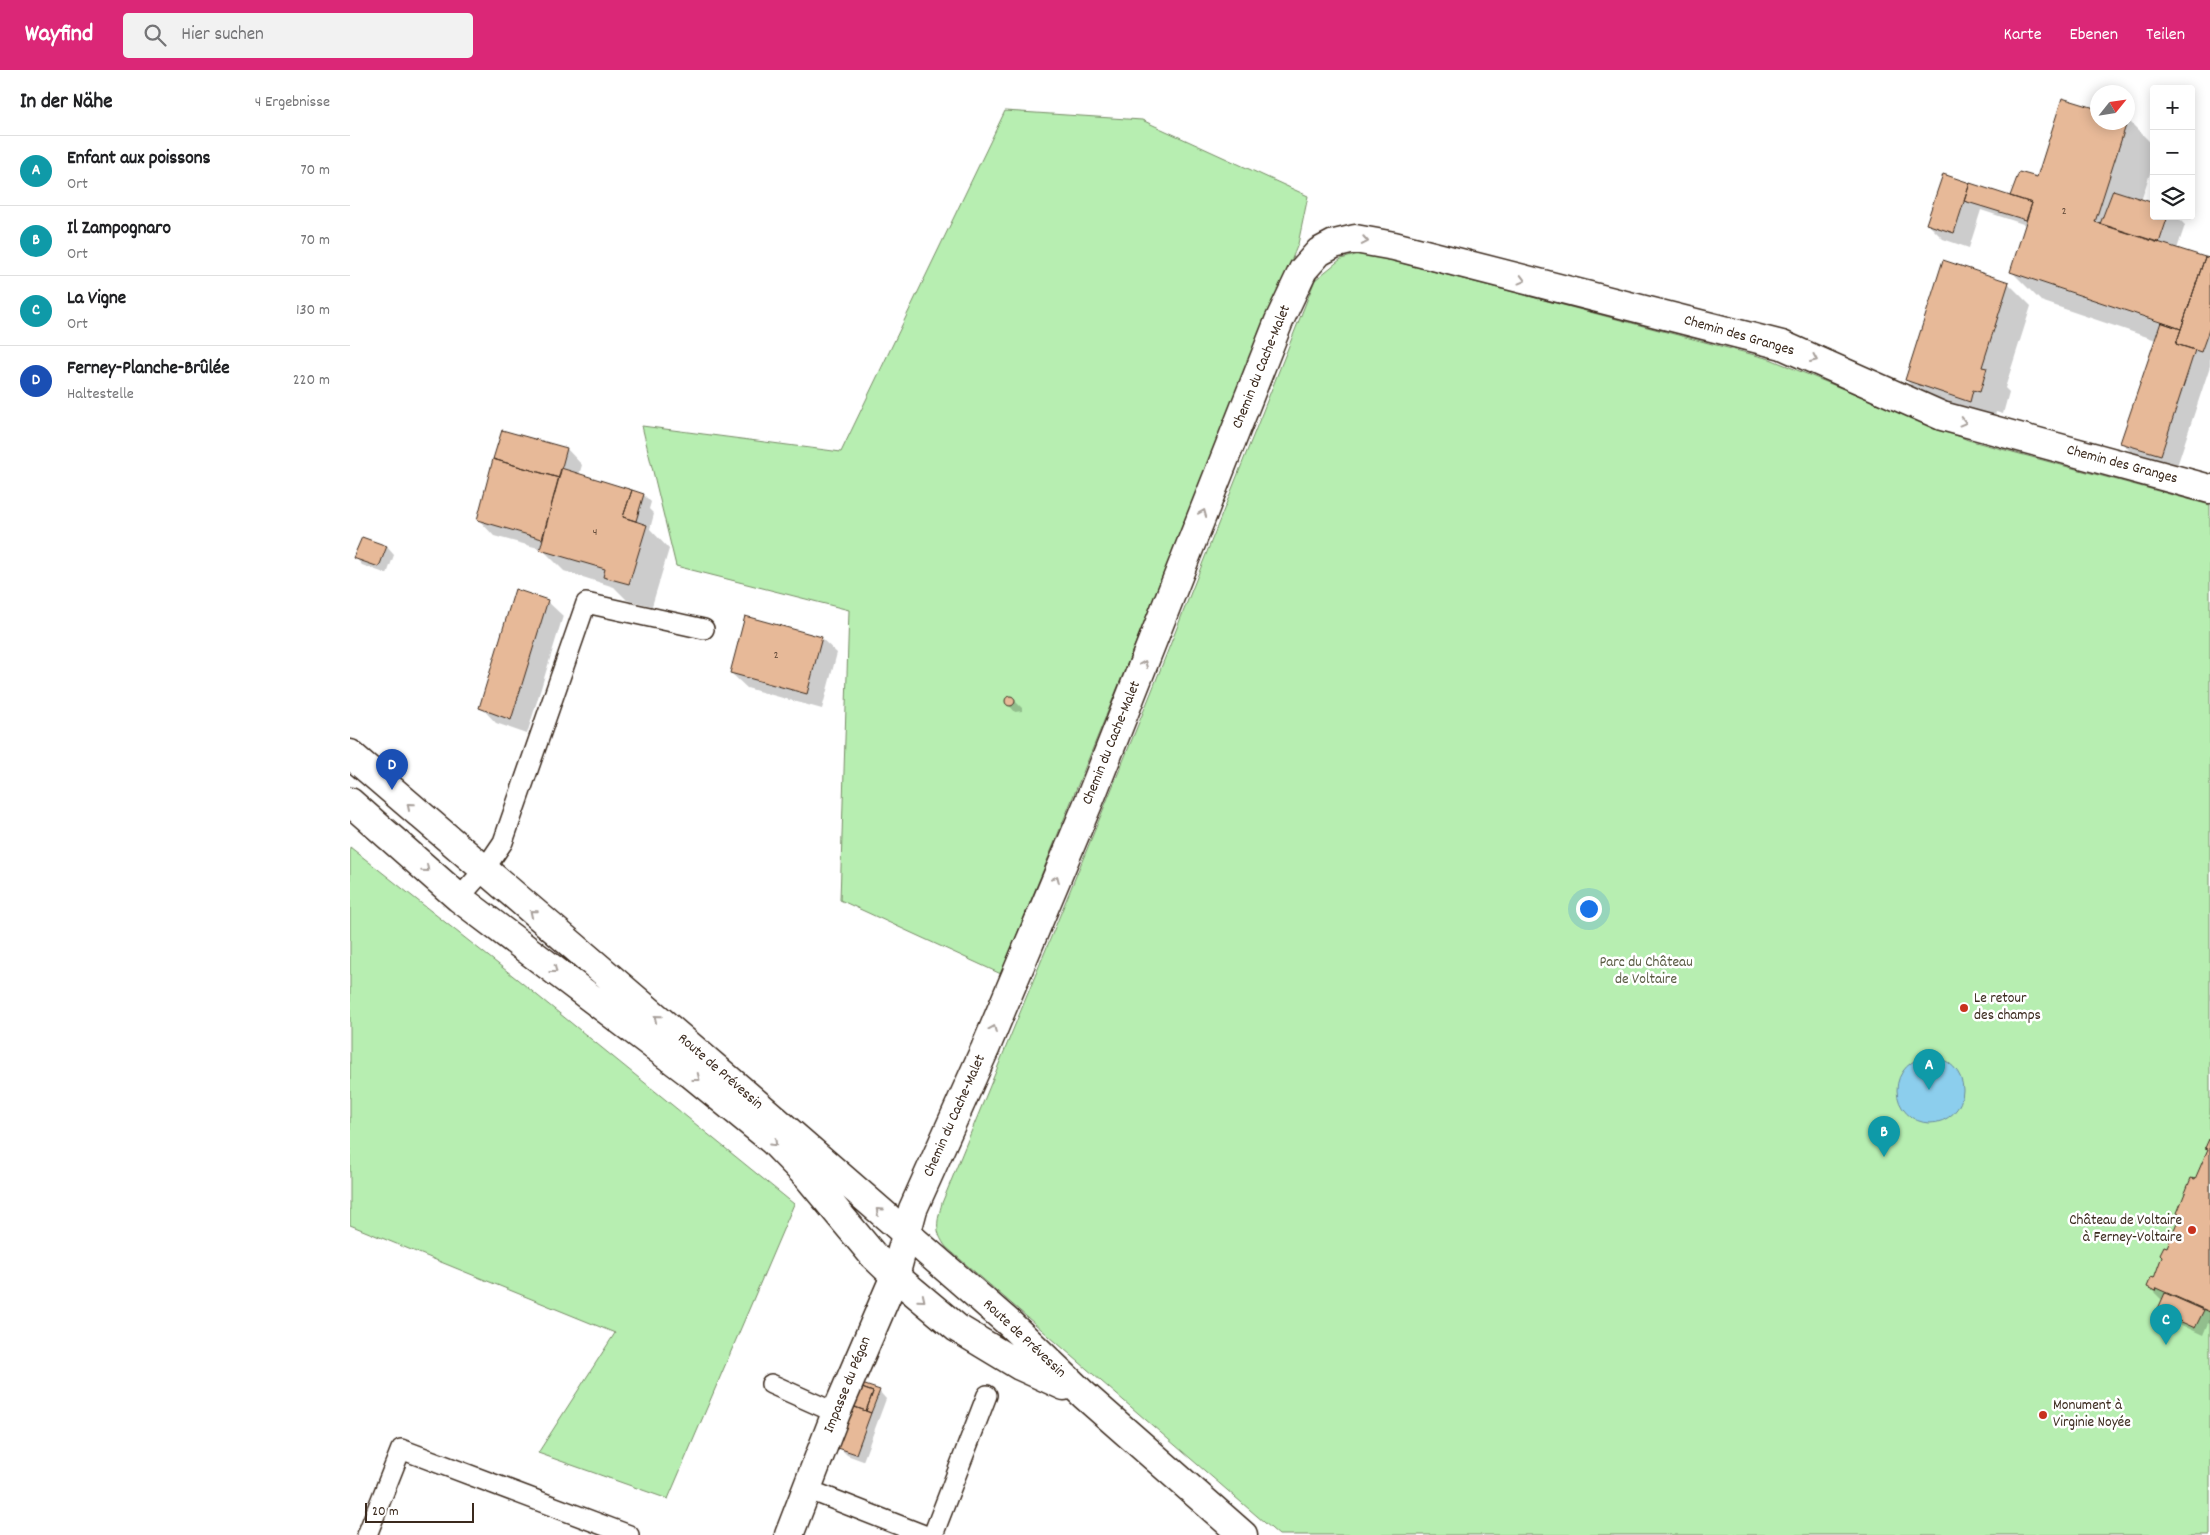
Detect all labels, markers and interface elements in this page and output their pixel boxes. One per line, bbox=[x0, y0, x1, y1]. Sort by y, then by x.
search box bbox=[123, 13, 473, 58]
text: Wayfind bbox=[25, 18, 93, 52]
icon: search bbox=[141, 21, 169, 49]
text: Hier suchen bbox=[181, 22, 264, 49]
text: Karte bbox=[2004, 23, 2042, 48]
text: Ebenen bbox=[2070, 23, 2118, 48]
text: Teilen bbox=[2146, 23, 2185, 48]
north arrow bbox=[2090, 85, 2135, 130]
map controls bbox=[2150, 85, 2195, 220]
button: + bbox=[2150, 85, 2195, 130]
text: In der Nähe bbox=[20, 88, 112, 118]
text: 4 Ergebnisse bbox=[255, 91, 330, 114]
button: − bbox=[2150, 130, 2195, 175]
text: Enfant aux poissons bbox=[67, 146, 211, 173]
text: A bbox=[32, 159, 40, 182]
text: 70 m bbox=[300, 159, 330, 182]
text: Ort bbox=[67, 173, 88, 196]
button: layers bbox=[2150, 175, 2195, 220]
house number: 2 bbox=[2061, 203, 2067, 220]
text: Il Zampognaro bbox=[67, 216, 171, 243]
text: B bbox=[32, 229, 40, 252]
text: 70 m bbox=[300, 229, 330, 252]
one-way arrow bbox=[1360, 235, 1369, 245]
text: Ort bbox=[67, 243, 88, 266]
one-way arrow bbox=[1518, 274, 1527, 285]
text: La Vigne bbox=[67, 286, 126, 313]
text: C bbox=[32, 299, 40, 322]
text: 130 m bbox=[296, 299, 330, 322]
street label: Chemin du Cache-Malet bbox=[1227, 301, 1297, 432]
street label: Chemin des Granges bbox=[1681, 310, 1797, 362]
text: Ort bbox=[67, 313, 88, 336]
one-way arrow bbox=[1809, 353, 1818, 364]
text: Ferney-Planche-Brûlée bbox=[67, 356, 230, 383]
text: D bbox=[32, 369, 40, 392]
text: 220 m bbox=[293, 369, 330, 392]
text: Haltestelle bbox=[67, 383, 134, 406]
one-way arrow bbox=[1959, 416, 1968, 427]
street label: Chemin des Granges bbox=[2064, 440, 2180, 490]
one-way arrow bbox=[1197, 509, 1208, 518]
house number: 4 bbox=[593, 524, 598, 541]
house number: 2 bbox=[773, 647, 779, 664]
one-way arrow bbox=[1137, 660, 1148, 669]
street label: Chemin du Cache-Malet bbox=[1077, 677, 1147, 808]
pin: D bbox=[376, 749, 408, 790]
one-way arrow bbox=[407, 803, 416, 812]
one-way arrow bbox=[420, 864, 429, 873]
one-way arrow bbox=[1050, 875, 1061, 884]
your location bbox=[1576, 896, 1602, 922]
one-way arrow bbox=[530, 909, 539, 918]
park label: Parc du Château de Voltaire bbox=[1599, 952, 1693, 991]
one-way arrow bbox=[548, 964, 557, 972]
place label: Le retour des champs bbox=[1974, 988, 2041, 1027]
marker: Le retour des champs bbox=[1958, 1002, 1970, 1014]
one-way arrow bbox=[654, 1015, 663, 1024]
one-way arrow bbox=[987, 1025, 997, 1034]
street label: Route de Prévessin bbox=[672, 1029, 768, 1115]
pin: A bbox=[1913, 1049, 1945, 1090]
street label: Chemin du Cache-Malet bbox=[918, 1051, 992, 1181]
one-way arrow bbox=[691, 1073, 700, 1081]
pin: B bbox=[1868, 1116, 1900, 1157]
one-way arrow bbox=[769, 1137, 778, 1146]
one-way arrow bbox=[875, 1208, 884, 1217]
place label: Château de Voltaire à Ferney-Voltaire bbox=[2069, 1210, 2182, 1249]
marker: Château de Voltaire à Ferney-Voltaire bbox=[2186, 1224, 2198, 1236]
one-way arrow bbox=[916, 1293, 925, 1302]
street label: Route de Prévessin bbox=[977, 1294, 1071, 1384]
pin: C bbox=[2150, 1304, 2182, 1345]
street label: Impasse du Pégan bbox=[819, 1333, 877, 1437]
place label: Monument à Virginie Noyée bbox=[2053, 1395, 2131, 1434]
marker: Monument à Virginie Noyée bbox=[2037, 1409, 2049, 1421]
scale bar bbox=[365, 1500, 474, 1523]
text: 20 m bbox=[372, 1502, 399, 1522]

